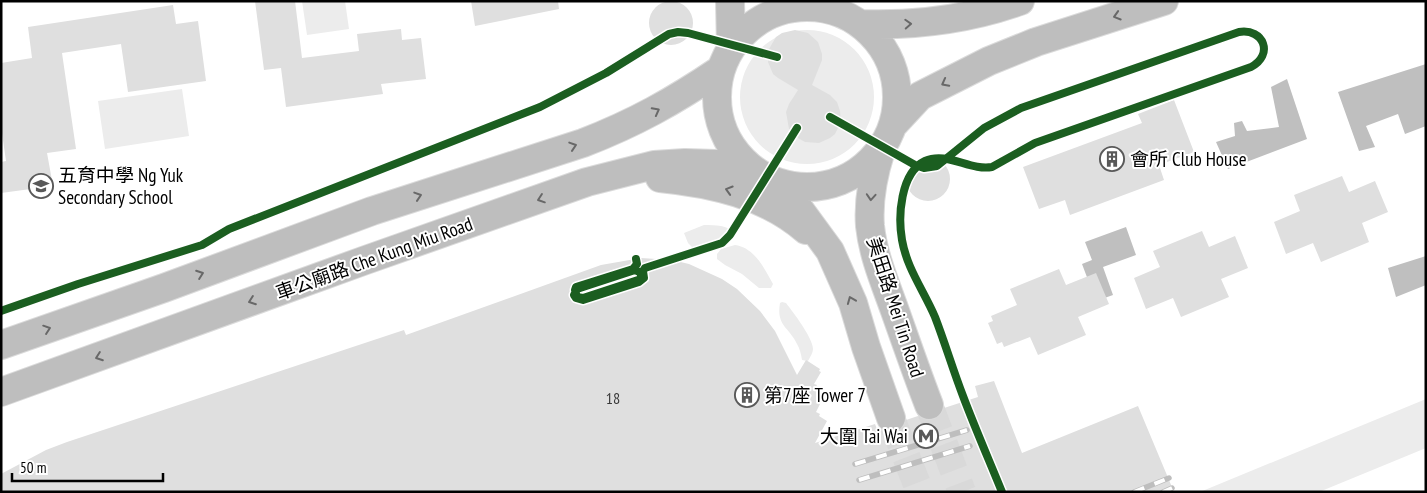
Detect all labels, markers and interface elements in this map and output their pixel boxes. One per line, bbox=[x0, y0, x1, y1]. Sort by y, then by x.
one-way arrow bbox=[1113, 10, 1122, 20]
one-way arrow bbox=[904, 19, 912, 30]
one-way arrow bbox=[942, 77, 951, 87]
one-way arrow bbox=[650, 107, 659, 117]
one-way arrow bbox=[568, 141, 577, 151]
building icon: 會所 Club House bbox=[1099, 146, 1125, 172]
place label: 會所 Club House bbox=[1130, 147, 1247, 171]
place label: 五育中學 Ng Yuk Secondary School bbox=[58, 163, 184, 209]
school or university icon: 五育中學 Ng Yuk Secondary School bbox=[28, 173, 54, 199]
one-way arrow bbox=[725, 186, 734, 196]
one-way arrow bbox=[414, 191, 422, 201]
one-way arrow bbox=[537, 193, 546, 203]
one-way arrow bbox=[865, 194, 876, 202]
street label: 車公廟路 Che Kung Miu Road bbox=[272, 211, 476, 305]
street label: 美田路 Mei Tin Road bbox=[862, 234, 930, 380]
one-way arrow bbox=[196, 270, 204, 280]
one-way arrow bbox=[248, 295, 256, 305]
one-way arrow bbox=[847, 296, 857, 305]
one-way arrow bbox=[43, 325, 51, 335]
one-way arrow bbox=[95, 351, 104, 361]
building icon: 第7座 Tower 7 bbox=[734, 382, 760, 408]
place label: 第7座 Tower 7 bbox=[764, 383, 866, 407]
house number: 18 bbox=[606, 388, 620, 408]
metro station icon: 大圍 Tai Wai bbox=[913, 423, 939, 449]
place label: 大圍 Tai Wai bbox=[820, 424, 908, 448]
scale bar bbox=[12, 450, 164, 482]
text: 50 m bbox=[20, 458, 46, 477]

